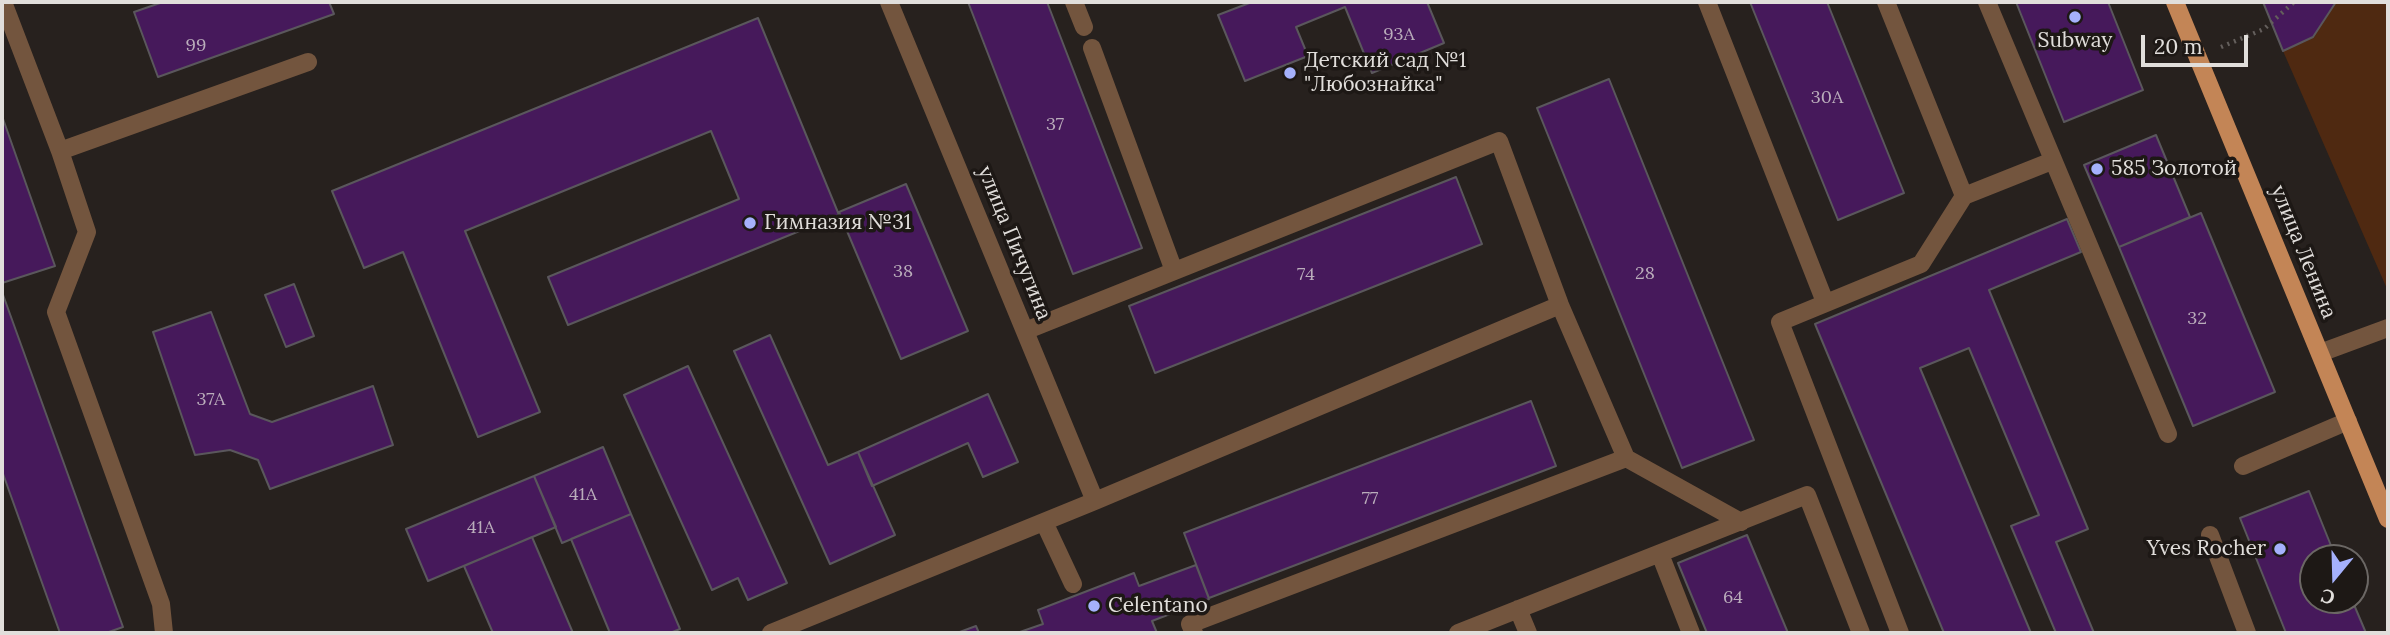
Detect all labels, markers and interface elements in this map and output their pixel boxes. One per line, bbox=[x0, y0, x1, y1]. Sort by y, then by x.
marker: Subway bbox=[2067, 9, 2083, 25]
scale bar bbox=[2145, 21, 2252, 65]
house number: 93А bbox=[1383, 24, 1415, 46]
place label: Subway bbox=[2038, 28, 2112, 54]
text: 20 m bbox=[2154, 33, 2203, 60]
house number: 99 bbox=[186, 35, 206, 57]
place label: Детский cад №1 "Любознайка" bbox=[1304, 48, 1466, 98]
marker: Детский cад №1 "Любознайка" bbox=[1282, 65, 1298, 81]
house number: 30А bbox=[1811, 87, 1843, 109]
house number: 37 bbox=[1046, 114, 1064, 136]
place label: 585 Золотой bbox=[2111, 156, 2237, 182]
marker: 585 Золотой bbox=[2089, 161, 2105, 177]
street label: улица Пичугина bbox=[972, 162, 1056, 324]
street label: улица Ленина bbox=[2265, 182, 2341, 322]
place label: Гимназия №31 bbox=[764, 210, 911, 236]
marker: Гимназия №31 bbox=[742, 215, 758, 231]
house number: 38 bbox=[893, 261, 913, 283]
house number: 28 bbox=[1635, 263, 1655, 285]
house number: 74 bbox=[1297, 264, 1315, 286]
house number: 32 bbox=[2187, 308, 2207, 330]
house number: 37А bbox=[197, 389, 225, 411]
house number: 41А bbox=[569, 484, 597, 506]
house number: 77 bbox=[1362, 488, 1378, 510]
house number: 41А bbox=[467, 517, 495, 539]
place label: Yves Rocher bbox=[2147, 536, 2266, 562]
marker: Yves Rocher bbox=[2272, 541, 2288, 557]
north arrow bbox=[2299, 544, 2369, 614]
text: С bbox=[2318, 583, 2338, 610]
house number: 64 bbox=[1723, 587, 1743, 609]
place label: Celentano bbox=[1108, 593, 1208, 619]
marker: Celentano bbox=[1086, 598, 1102, 614]

